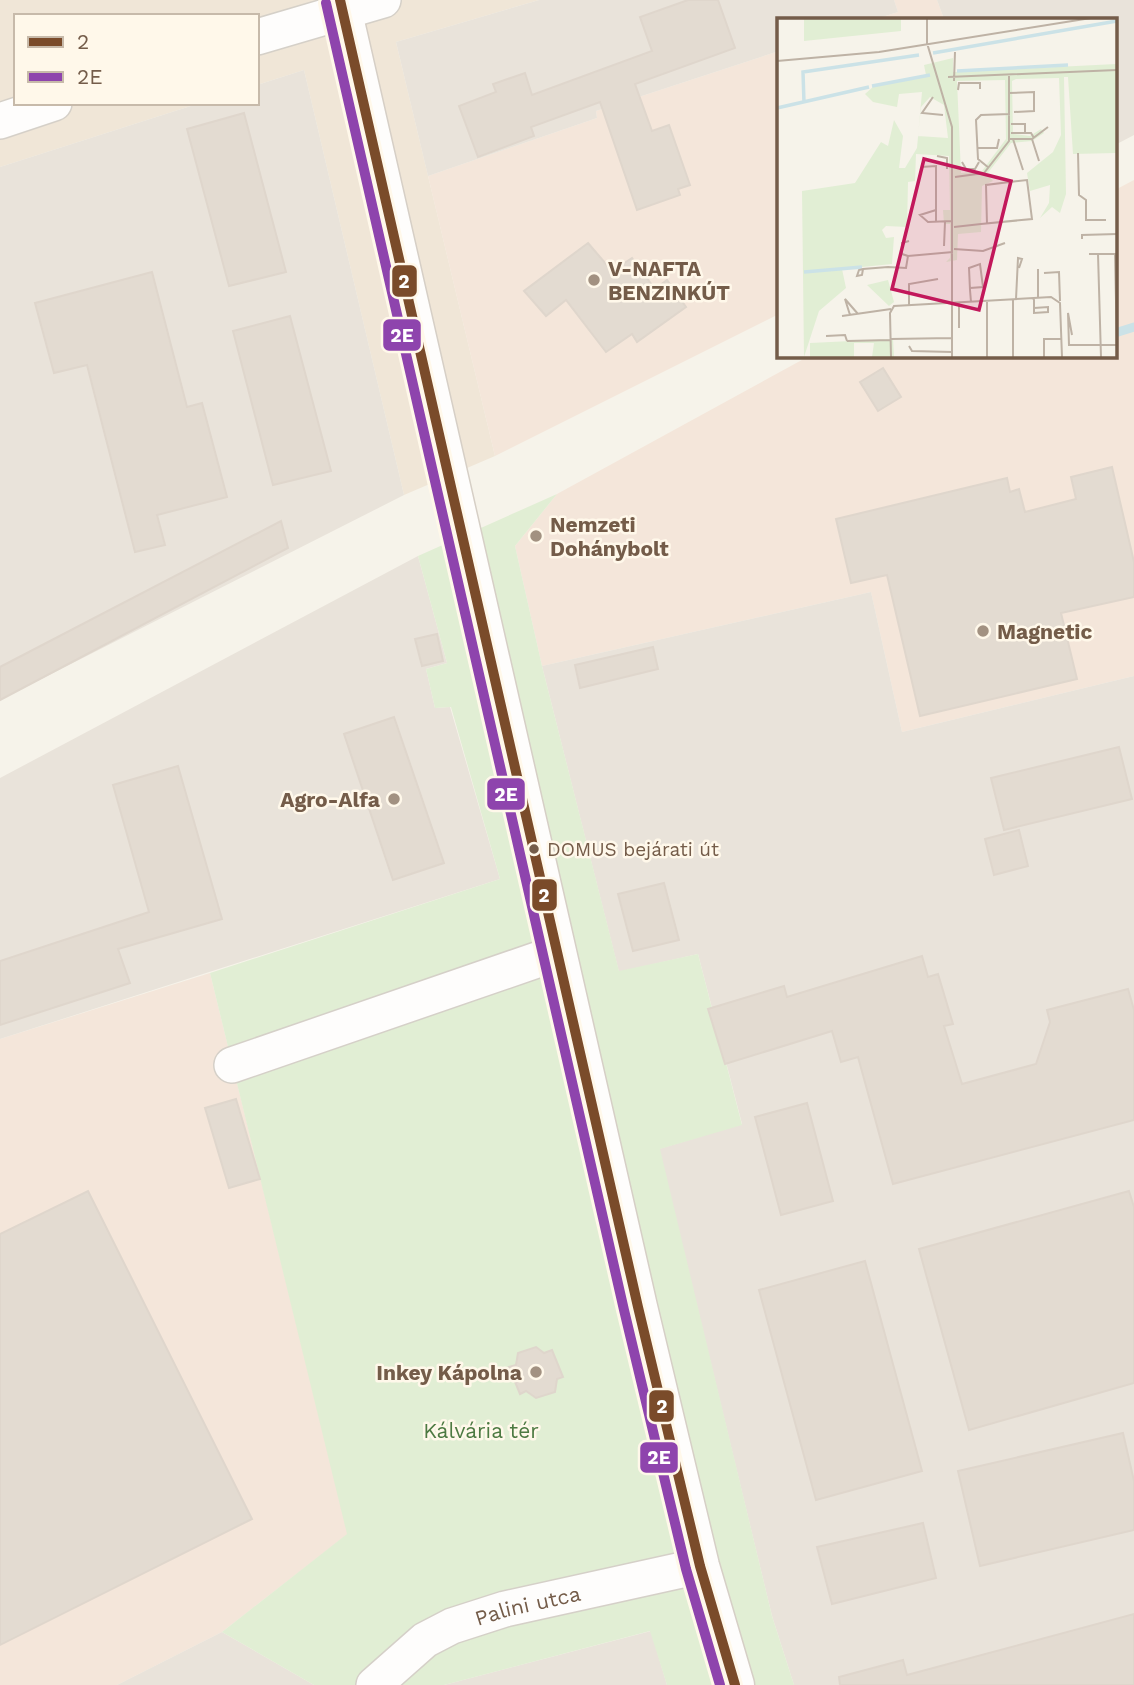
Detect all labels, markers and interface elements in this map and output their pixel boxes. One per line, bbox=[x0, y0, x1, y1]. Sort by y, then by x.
legend bbox=[14, 14, 259, 105]
inset map bbox=[777, 18, 1116, 357]
text: 2 bbox=[77, 29, 89, 54]
text: 2E bbox=[77, 64, 103, 89]
place label: V-NAFTA BENZINKÚT bbox=[608, 256, 730, 305]
line badge: 2 bbox=[391, 264, 418, 298]
text: 2 bbox=[398, 270, 410, 293]
marker: V-NAFTA BENZINKÚT bbox=[586, 272, 602, 288]
line badge: 2E bbox=[382, 318, 422, 352]
text: 2E bbox=[390, 324, 414, 347]
place label: Nemzeti Dohánybolt bbox=[550, 512, 669, 561]
marker: Nemzeti Dohánybolt bbox=[528, 528, 544, 544]
place label: Magnetic bbox=[997, 619, 1092, 644]
marker: Magnetic bbox=[975, 623, 991, 639]
line badge: 2E bbox=[486, 777, 526, 811]
text: 2E bbox=[494, 783, 518, 806]
place label: Agro-Alfa bbox=[280, 787, 381, 812]
marker: Agro-Alfa bbox=[386, 791, 402, 807]
place label: DOMUS bejárati út bbox=[547, 838, 719, 861]
marker: DOMUS bejárati út bbox=[527, 842, 541, 856]
line badge: 2 bbox=[531, 878, 558, 912]
text: 2 bbox=[538, 884, 550, 907]
place label: Inkey Kápolna bbox=[376, 1360, 523, 1385]
marker: Inkey Kápolna bbox=[528, 1364, 544, 1380]
line badge: 2 bbox=[648, 1389, 675, 1423]
text: 2 bbox=[656, 1395, 668, 1418]
park label: Kálvária tér bbox=[423, 1418, 539, 1443]
line badge: 2E bbox=[639, 1441, 679, 1474]
text: 2E bbox=[647, 1446, 671, 1469]
street label: Palini utca bbox=[472, 1580, 583, 1630]

